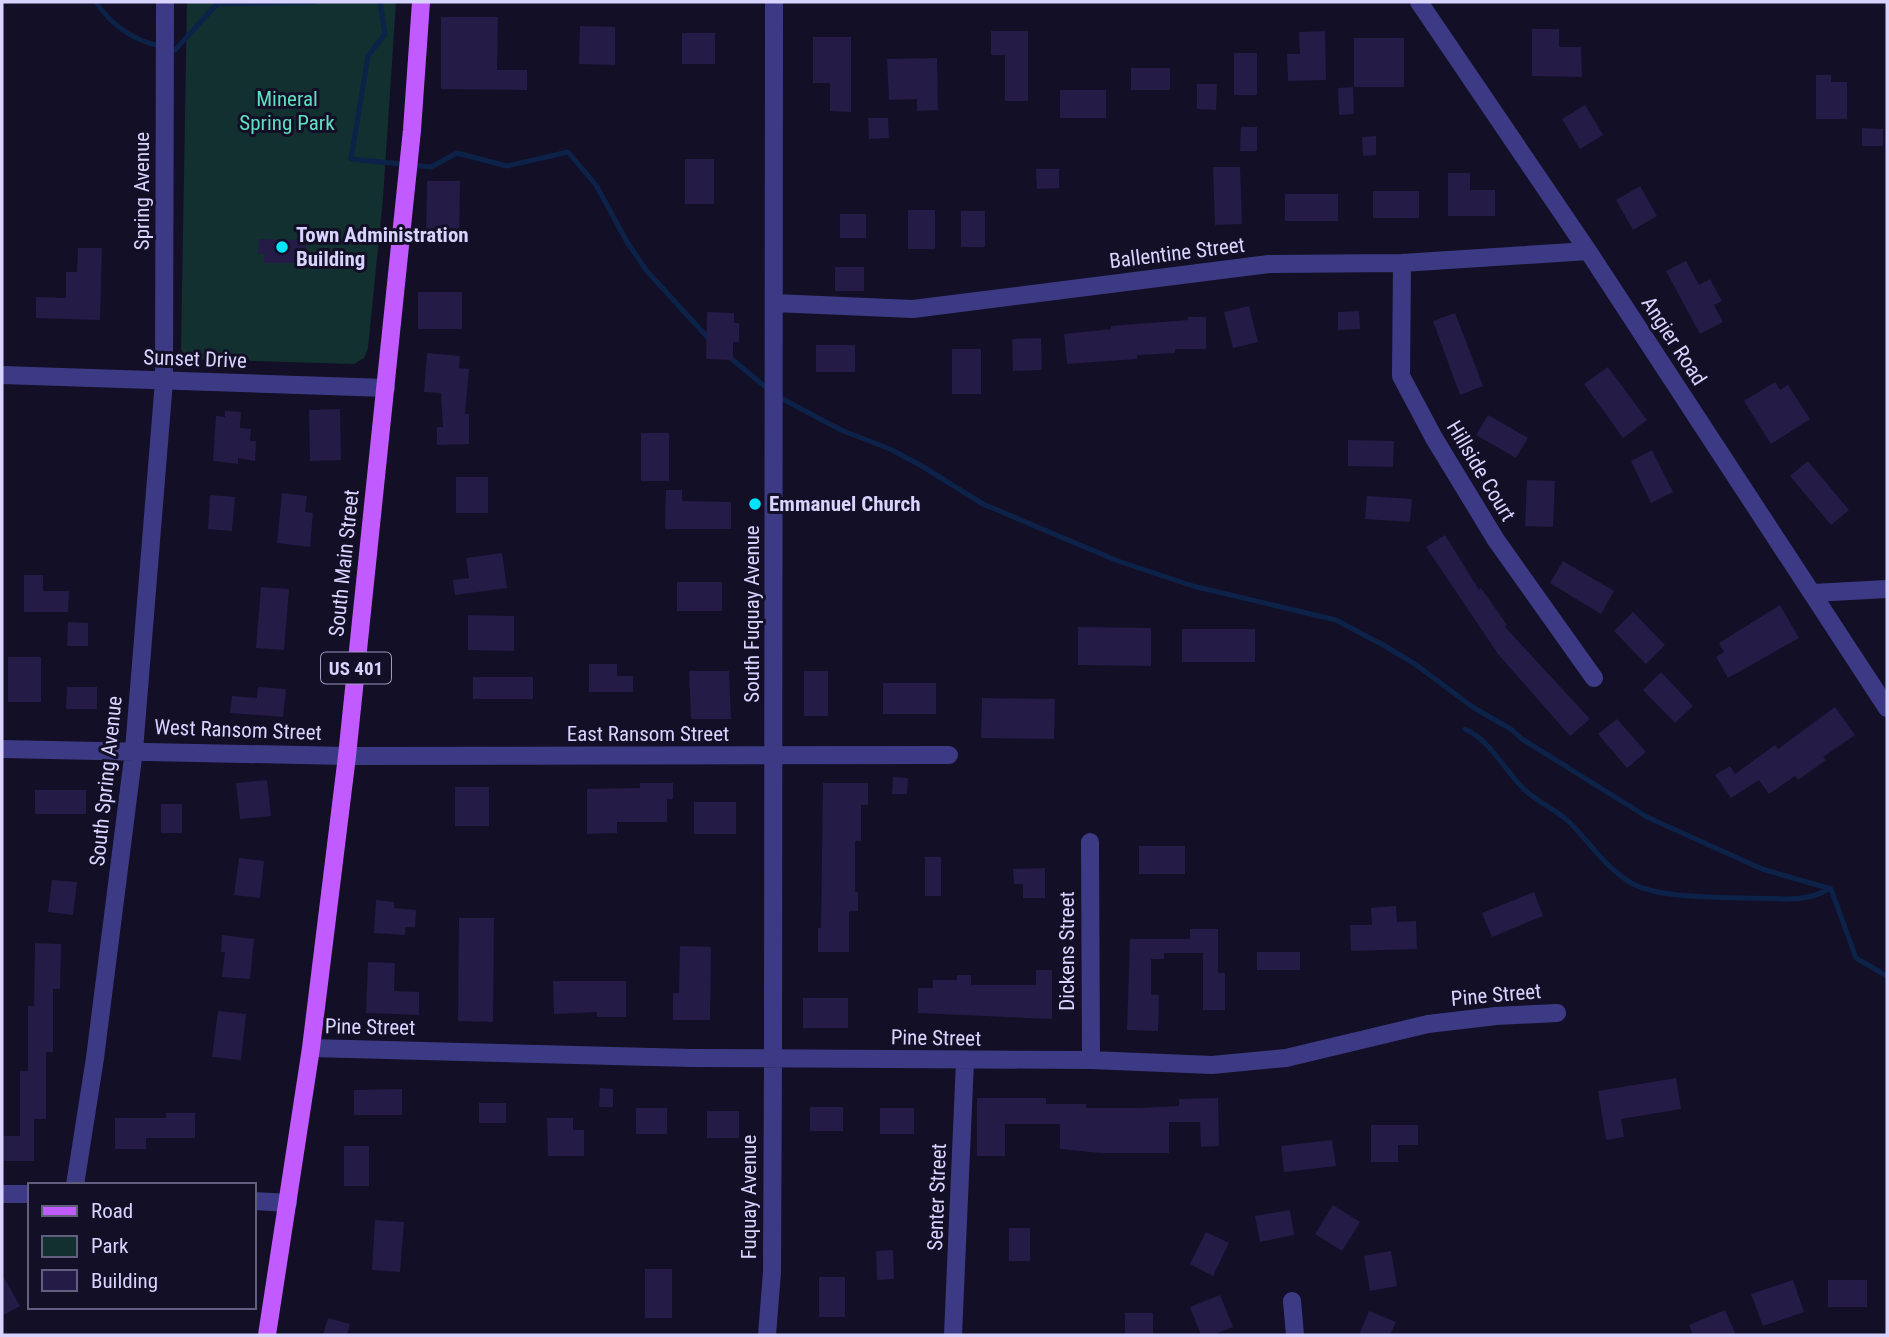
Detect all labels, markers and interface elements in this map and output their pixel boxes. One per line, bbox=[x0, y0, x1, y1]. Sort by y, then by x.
park label: Mineral Spring Park bbox=[239, 87, 335, 135]
street label: Spring Avenue bbox=[130, 132, 154, 250]
place label: Town Administration Building bbox=[296, 223, 469, 271]
street label: Ballentine Street bbox=[1108, 233, 1246, 273]
marker: Town Administration Building bbox=[274, 239, 290, 255]
street label: Angier Road bbox=[1637, 292, 1711, 390]
street label: Sunset Drive bbox=[143, 345, 247, 373]
street label: Hillside Court bbox=[1442, 417, 1520, 525]
street label: South Main Street bbox=[324, 488, 364, 638]
place label: Emmanuel Church bbox=[769, 492, 921, 516]
marker: Emmanuel Church bbox=[747, 496, 763, 512]
street label: South Fuquay Avenue bbox=[740, 525, 764, 703]
road number: US 401 bbox=[321, 652, 391, 684]
street label: South Spring Avenue bbox=[85, 695, 127, 867]
street label: West Ransom Street bbox=[154, 715, 322, 745]
street label: East Ransom Street bbox=[567, 722, 729, 746]
street label: Dickens Street bbox=[1055, 891, 1079, 1011]
street label: Pine Street bbox=[1450, 979, 1542, 1011]
street label: Pine Street bbox=[325, 1014, 415, 1040]
street label: Pine Street bbox=[891, 1025, 981, 1051]
street label: Fuquay Avenue bbox=[737, 1135, 761, 1259]
street label: Senter Street bbox=[923, 1143, 951, 1251]
legend bbox=[28, 1183, 256, 1309]
text: Road bbox=[91, 1199, 133, 1223]
text: Park bbox=[91, 1234, 129, 1258]
text: Building bbox=[91, 1269, 158, 1293]

